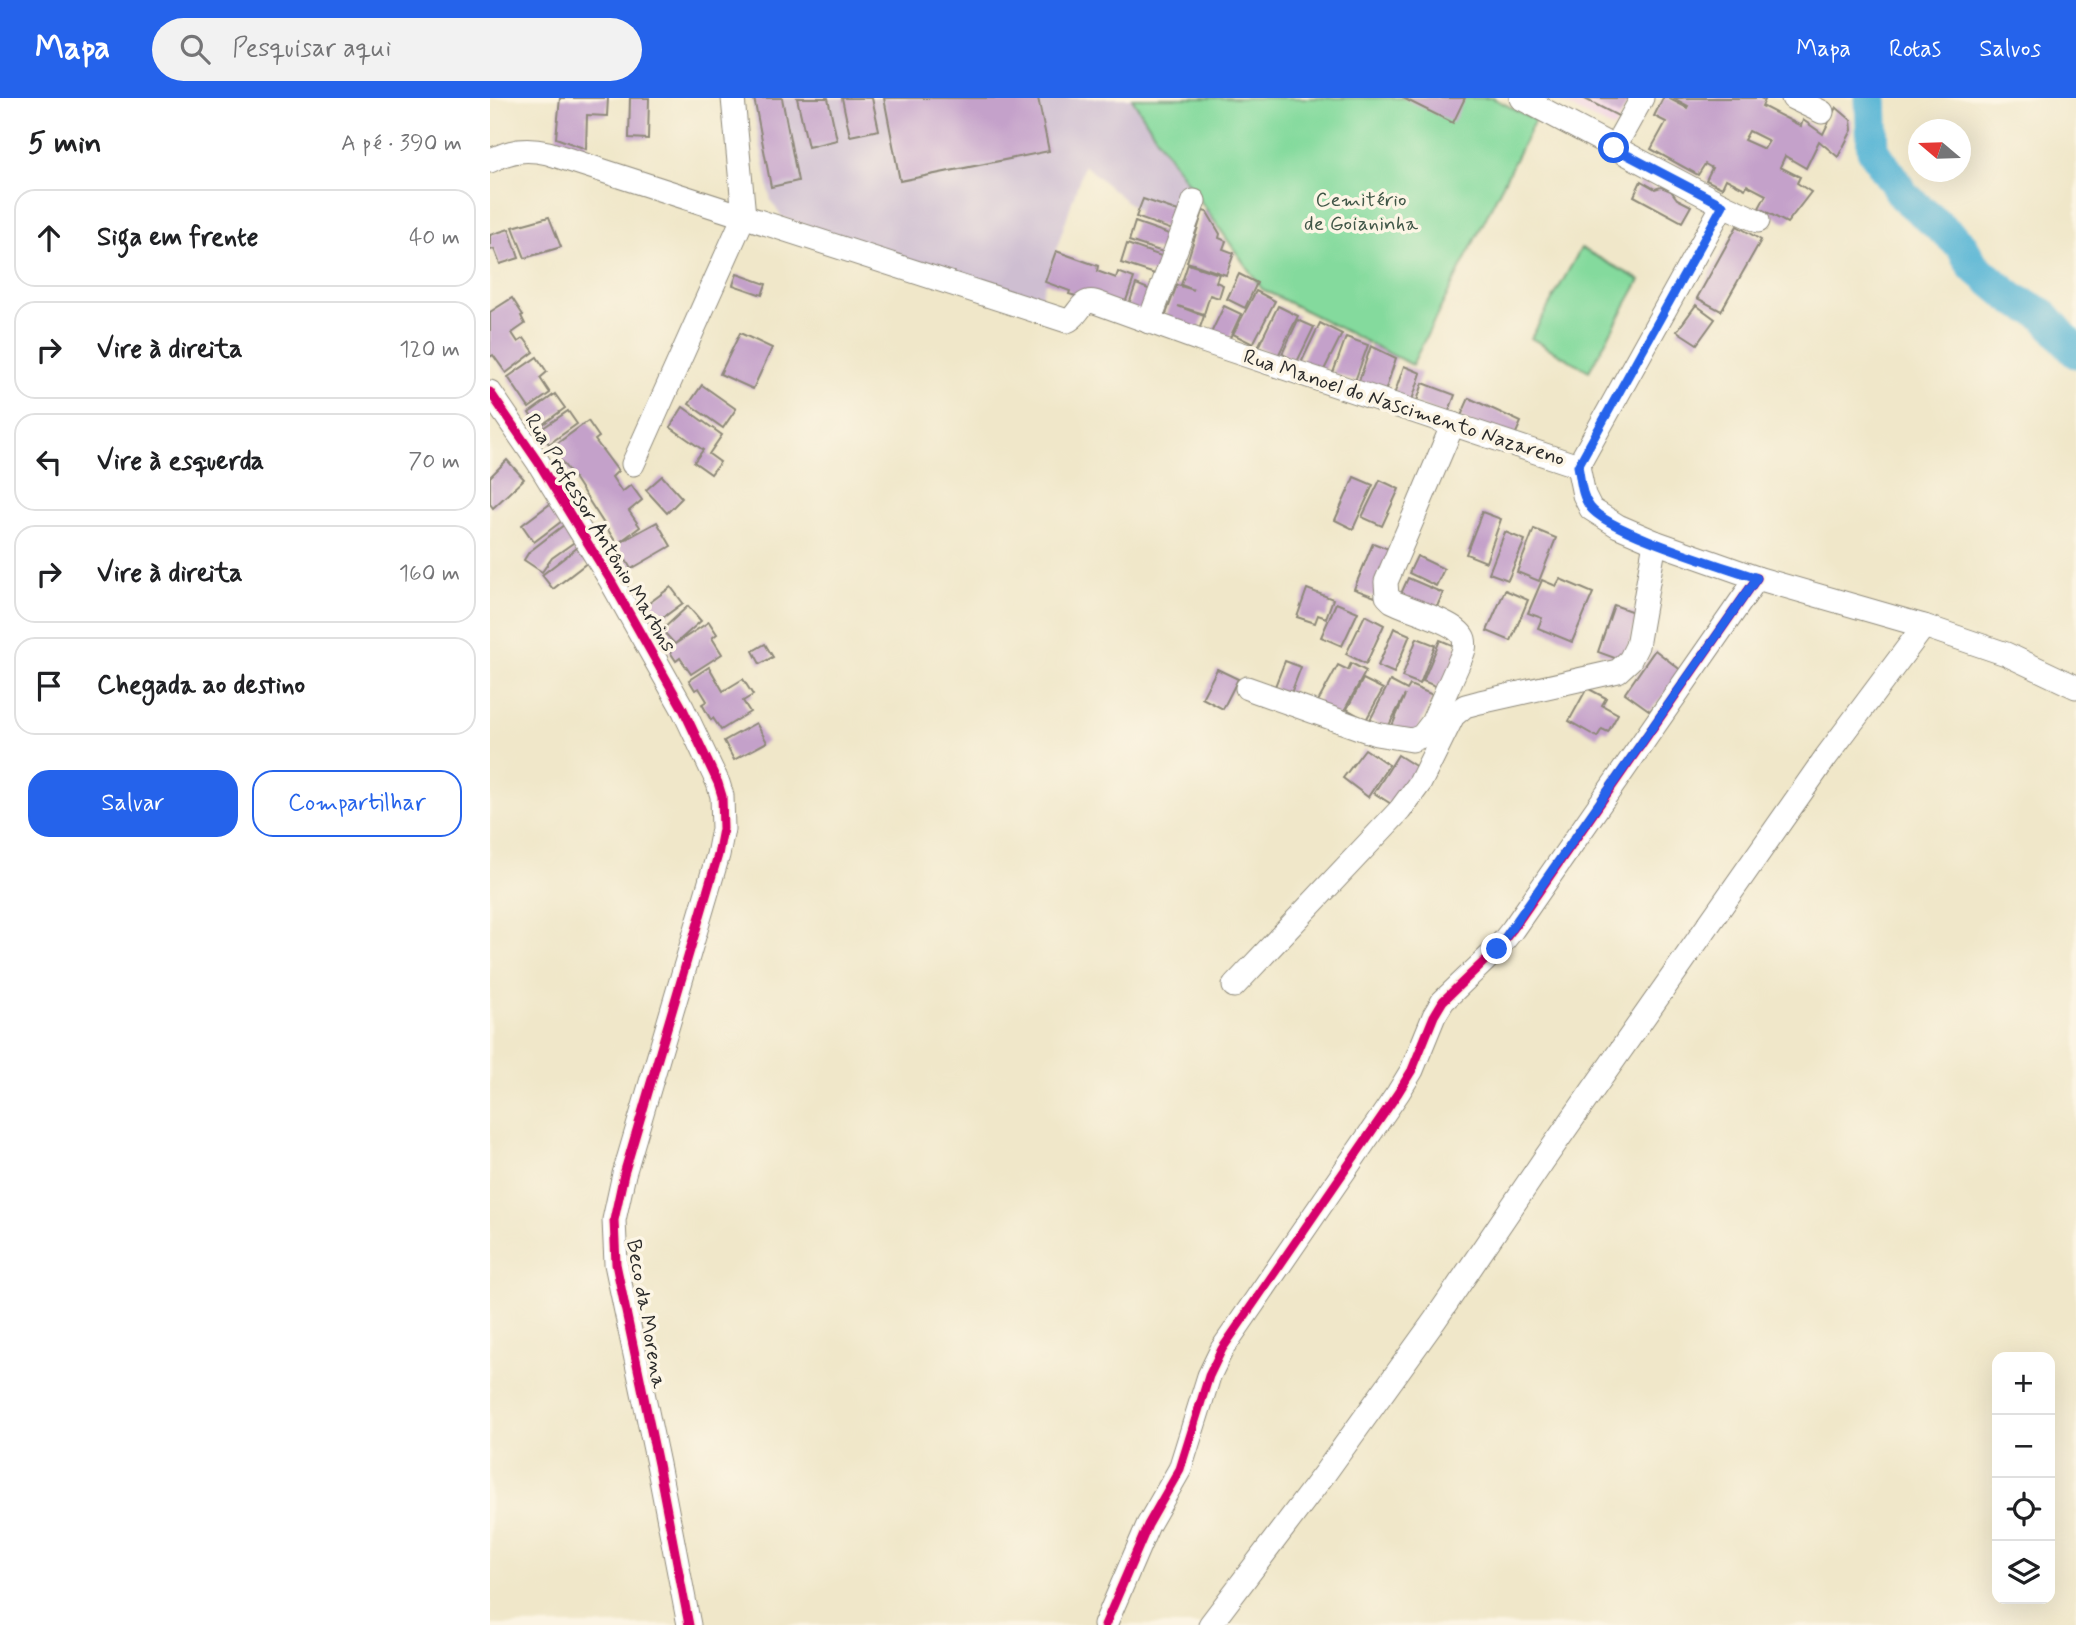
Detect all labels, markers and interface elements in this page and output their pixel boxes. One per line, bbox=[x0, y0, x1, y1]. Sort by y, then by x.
search box bbox=[152, 18, 642, 81]
text: Mapa bbox=[35, 27, 110, 71]
icon: search bbox=[176, 30, 214, 68]
text: Pesquisar aqui bbox=[232, 32, 391, 66]
text: Mapa bbox=[1796, 34, 1851, 65]
text: Rotas bbox=[1889, 34, 1941, 65]
text: Salvos bbox=[1979, 34, 2041, 65]
north arrow bbox=[1908, 119, 1971, 182]
text: 5 min bbox=[28, 124, 102, 163]
text: A pé · 390 m bbox=[341, 129, 462, 159]
route start bbox=[1598, 132, 1629, 163]
park label: Cemitério de Goianinha bbox=[1304, 186, 1418, 238]
icon: ahead bbox=[30, 219, 68, 257]
text: Siga em frente bbox=[97, 221, 258, 255]
text: 40 m bbox=[409, 223, 460, 253]
icon: right bbox=[30, 331, 68, 369]
text: Vire à direita bbox=[97, 333, 243, 367]
text: 120 m bbox=[399, 335, 460, 365]
street label: Rua Manoel do Nascimento Nazareno bbox=[1240, 343, 1568, 473]
street label: Rua Professor Antônio Martins bbox=[518, 409, 682, 657]
icon: left bbox=[30, 443, 68, 481]
text: Vire à esquerda bbox=[97, 445, 264, 479]
text: 70 m bbox=[408, 447, 460, 477]
icon: right bbox=[30, 555, 68, 593]
text: Vire à direita bbox=[97, 557, 243, 591]
text: 160 m bbox=[399, 559, 460, 589]
icon: arrive bbox=[30, 667, 68, 705]
text: Chegada ao destino bbox=[97, 669, 305, 703]
button: Salvar bbox=[28, 770, 238, 837]
button: Compartilhar bbox=[252, 770, 462, 837]
route end bbox=[1481, 933, 1512, 964]
street label: Beco da Morena bbox=[619, 1237, 673, 1391]
map controls bbox=[1992, 1352, 2055, 1604]
button: + bbox=[1992, 1352, 2055, 1415]
button: − bbox=[1992, 1415, 2055, 1478]
button: locate bbox=[1992, 1478, 2055, 1541]
button: layers bbox=[1992, 1541, 2055, 1604]

